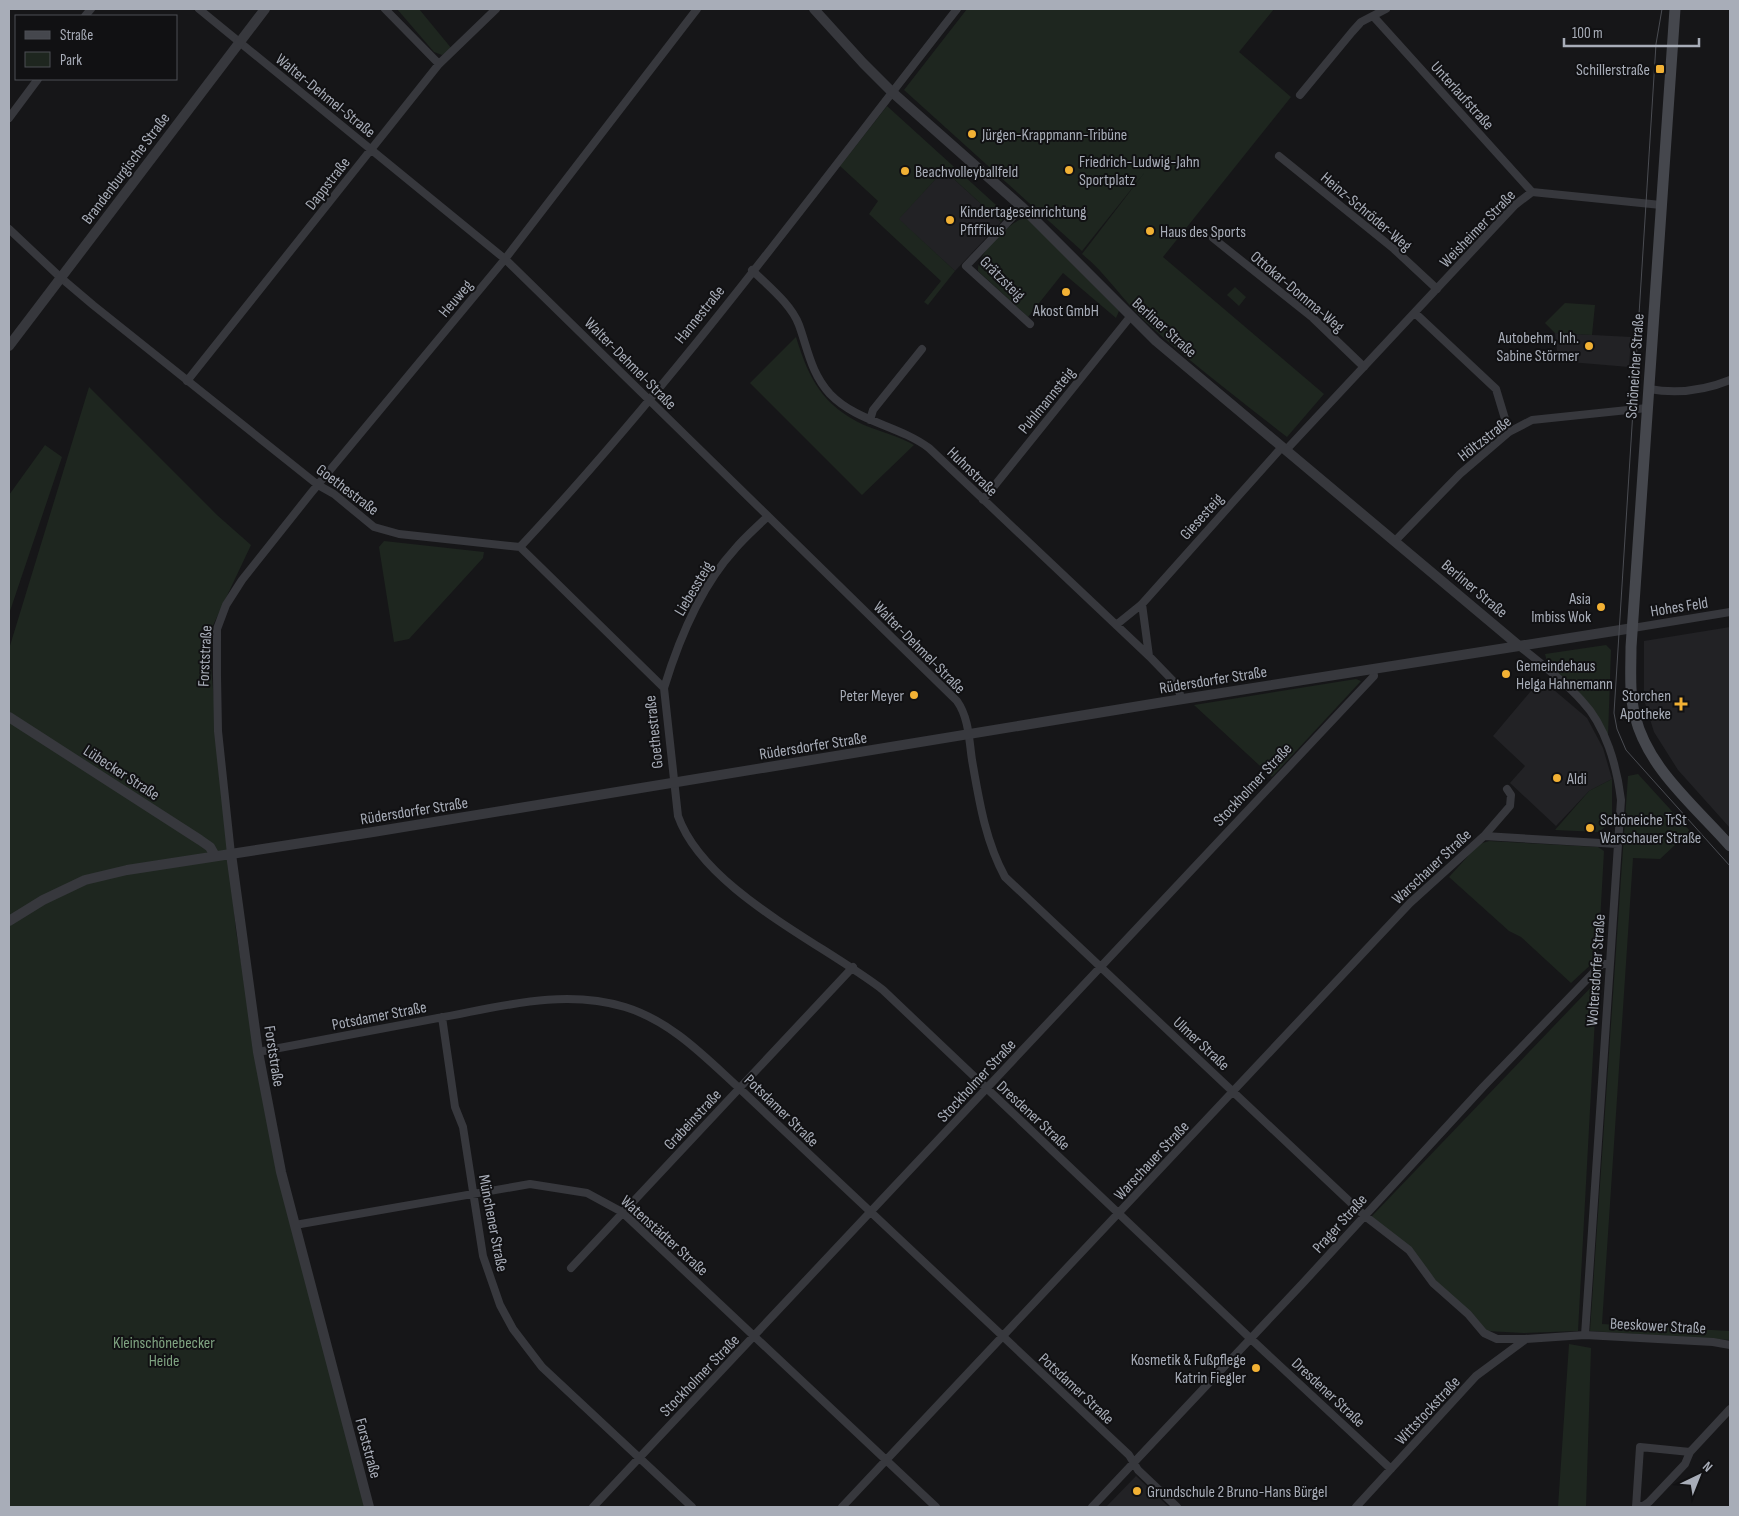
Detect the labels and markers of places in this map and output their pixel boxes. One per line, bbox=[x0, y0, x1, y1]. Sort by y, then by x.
place label: Schillerstraße bbox=[1576, 61, 1650, 80]
marker: Schillerstraße bbox=[1654, 63, 1666, 75]
place label: Jürgen-Krappmann-Tribüne bbox=[981, 126, 1127, 145]
marker: Jürgen-Krappmann-Tribüne bbox=[966, 128, 978, 140]
place label: Friedrich-Ludwig-Jahn Sportplatz bbox=[1079, 153, 1200, 190]
place label: Beachvolleyballfeld bbox=[915, 163, 1018, 182]
marker: Friedrich-Ludwig-Jahn Sportplatz bbox=[1063, 164, 1075, 176]
marker: Beachvolleyballfeld bbox=[899, 165, 911, 177]
place label: Kindertageseinrichtung Pfiffikus bbox=[960, 203, 1086, 240]
marker: Kindertageseinrichtung Pfiffikus bbox=[944, 214, 956, 226]
place label: Haus des Sports bbox=[1160, 223, 1246, 242]
marker: Haus des Sports bbox=[1144, 225, 1156, 237]
marker: Akost GmbH bbox=[1060, 286, 1072, 298]
place label: Akost GmbH bbox=[1032, 302, 1099, 321]
place label: Autobehm, Inh. Sabine Störmer bbox=[1496, 329, 1579, 366]
marker: Autobehm, Inh. Sabine Störmer bbox=[1583, 340, 1595, 352]
place label: Asia Imbiss Wok bbox=[1531, 590, 1591, 627]
marker: Asia Imbiss Wok bbox=[1595, 601, 1607, 613]
place label: Gemeindehaus Helga Hahnemann bbox=[1516, 657, 1613, 694]
marker: Gemeindehaus Helga Hahnemann bbox=[1500, 668, 1512, 680]
place label: Peter Meyer bbox=[840, 687, 904, 706]
place label: Storchen Apotheke bbox=[1619, 687, 1671, 724]
marker: Peter Meyer bbox=[908, 689, 920, 701]
marker: Storchen Apotheke bbox=[1675, 698, 1687, 710]
place label: Aldi bbox=[1566, 770, 1587, 789]
marker: Aldi bbox=[1551, 772, 1563, 784]
place label: Schöneiche TrSt Warschauer Straße bbox=[1600, 811, 1701, 848]
marker: Schöneiche TrSt Warschauer Straße bbox=[1584, 822, 1596, 834]
place label: Kosmetik & Fußpflege Katrin Fiegler bbox=[1131, 1351, 1246, 1388]
marker: Kosmetik & Fußpflege Katrin Fiegler bbox=[1250, 1362, 1262, 1374]
place label: Grundschule 2 Bruno-Hans Bürgel bbox=[1147, 1483, 1328, 1502]
marker: Grundschule 2 Bruno-Hans Bürgel bbox=[1131, 1485, 1143, 1497]

